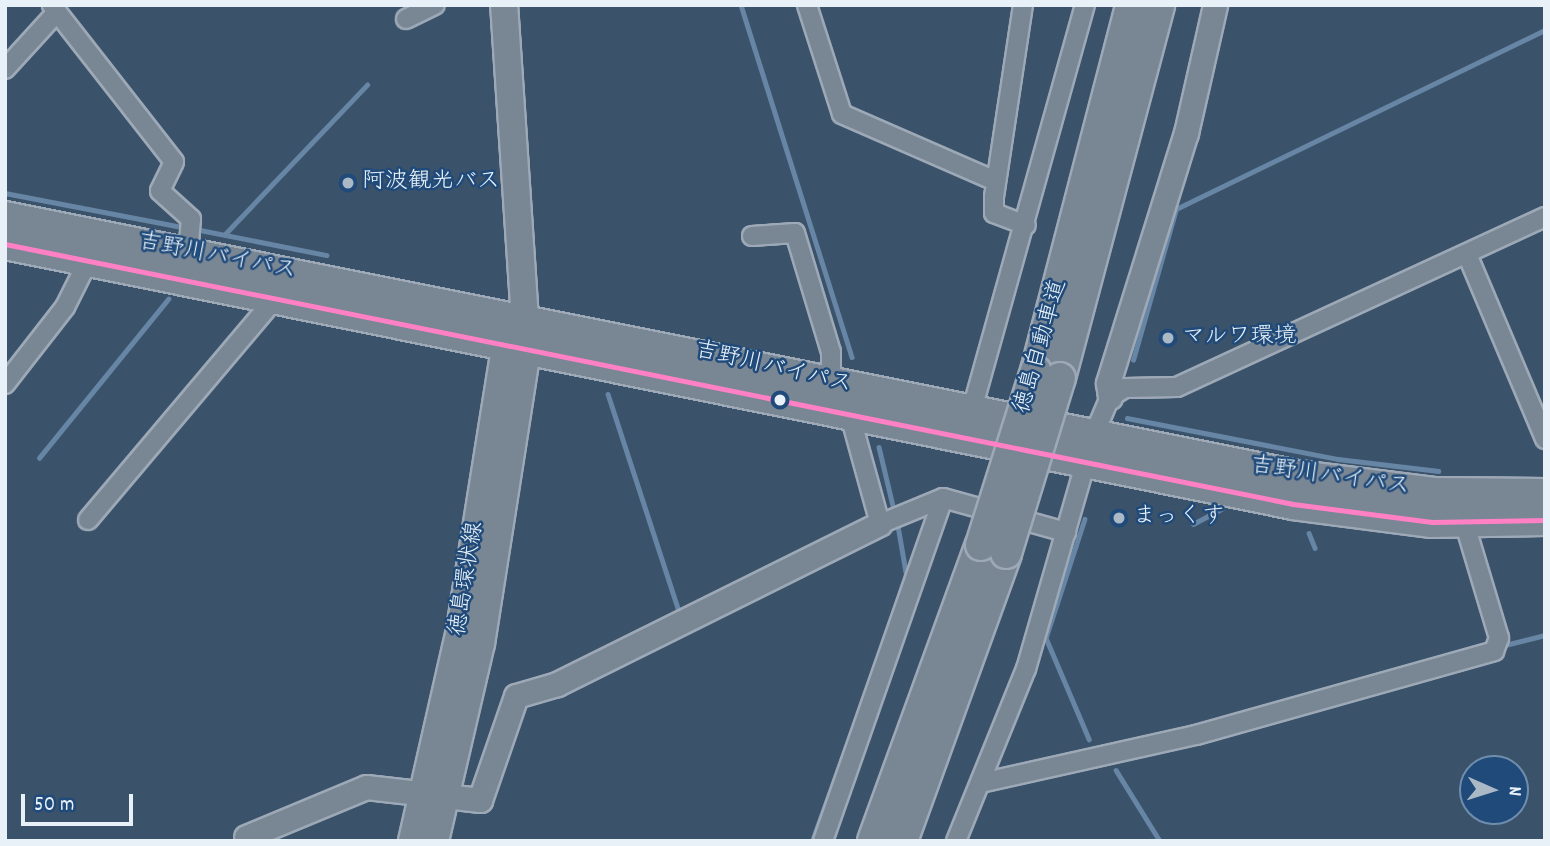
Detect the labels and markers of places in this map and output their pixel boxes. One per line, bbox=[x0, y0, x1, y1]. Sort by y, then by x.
place label: 阿波観光バス bbox=[362, 169, 500, 197]
marker: 阿波観光バス bbox=[340, 175, 356, 191]
place label: マルワ環境 bbox=[1182, 324, 1297, 352]
marker: マルワ環境 bbox=[1160, 330, 1176, 346]
unlabelled marker bbox=[773, 393, 787, 407]
place label: まっくす bbox=[1133, 504, 1225, 532]
marker: まっくす bbox=[1111, 510, 1127, 526]

